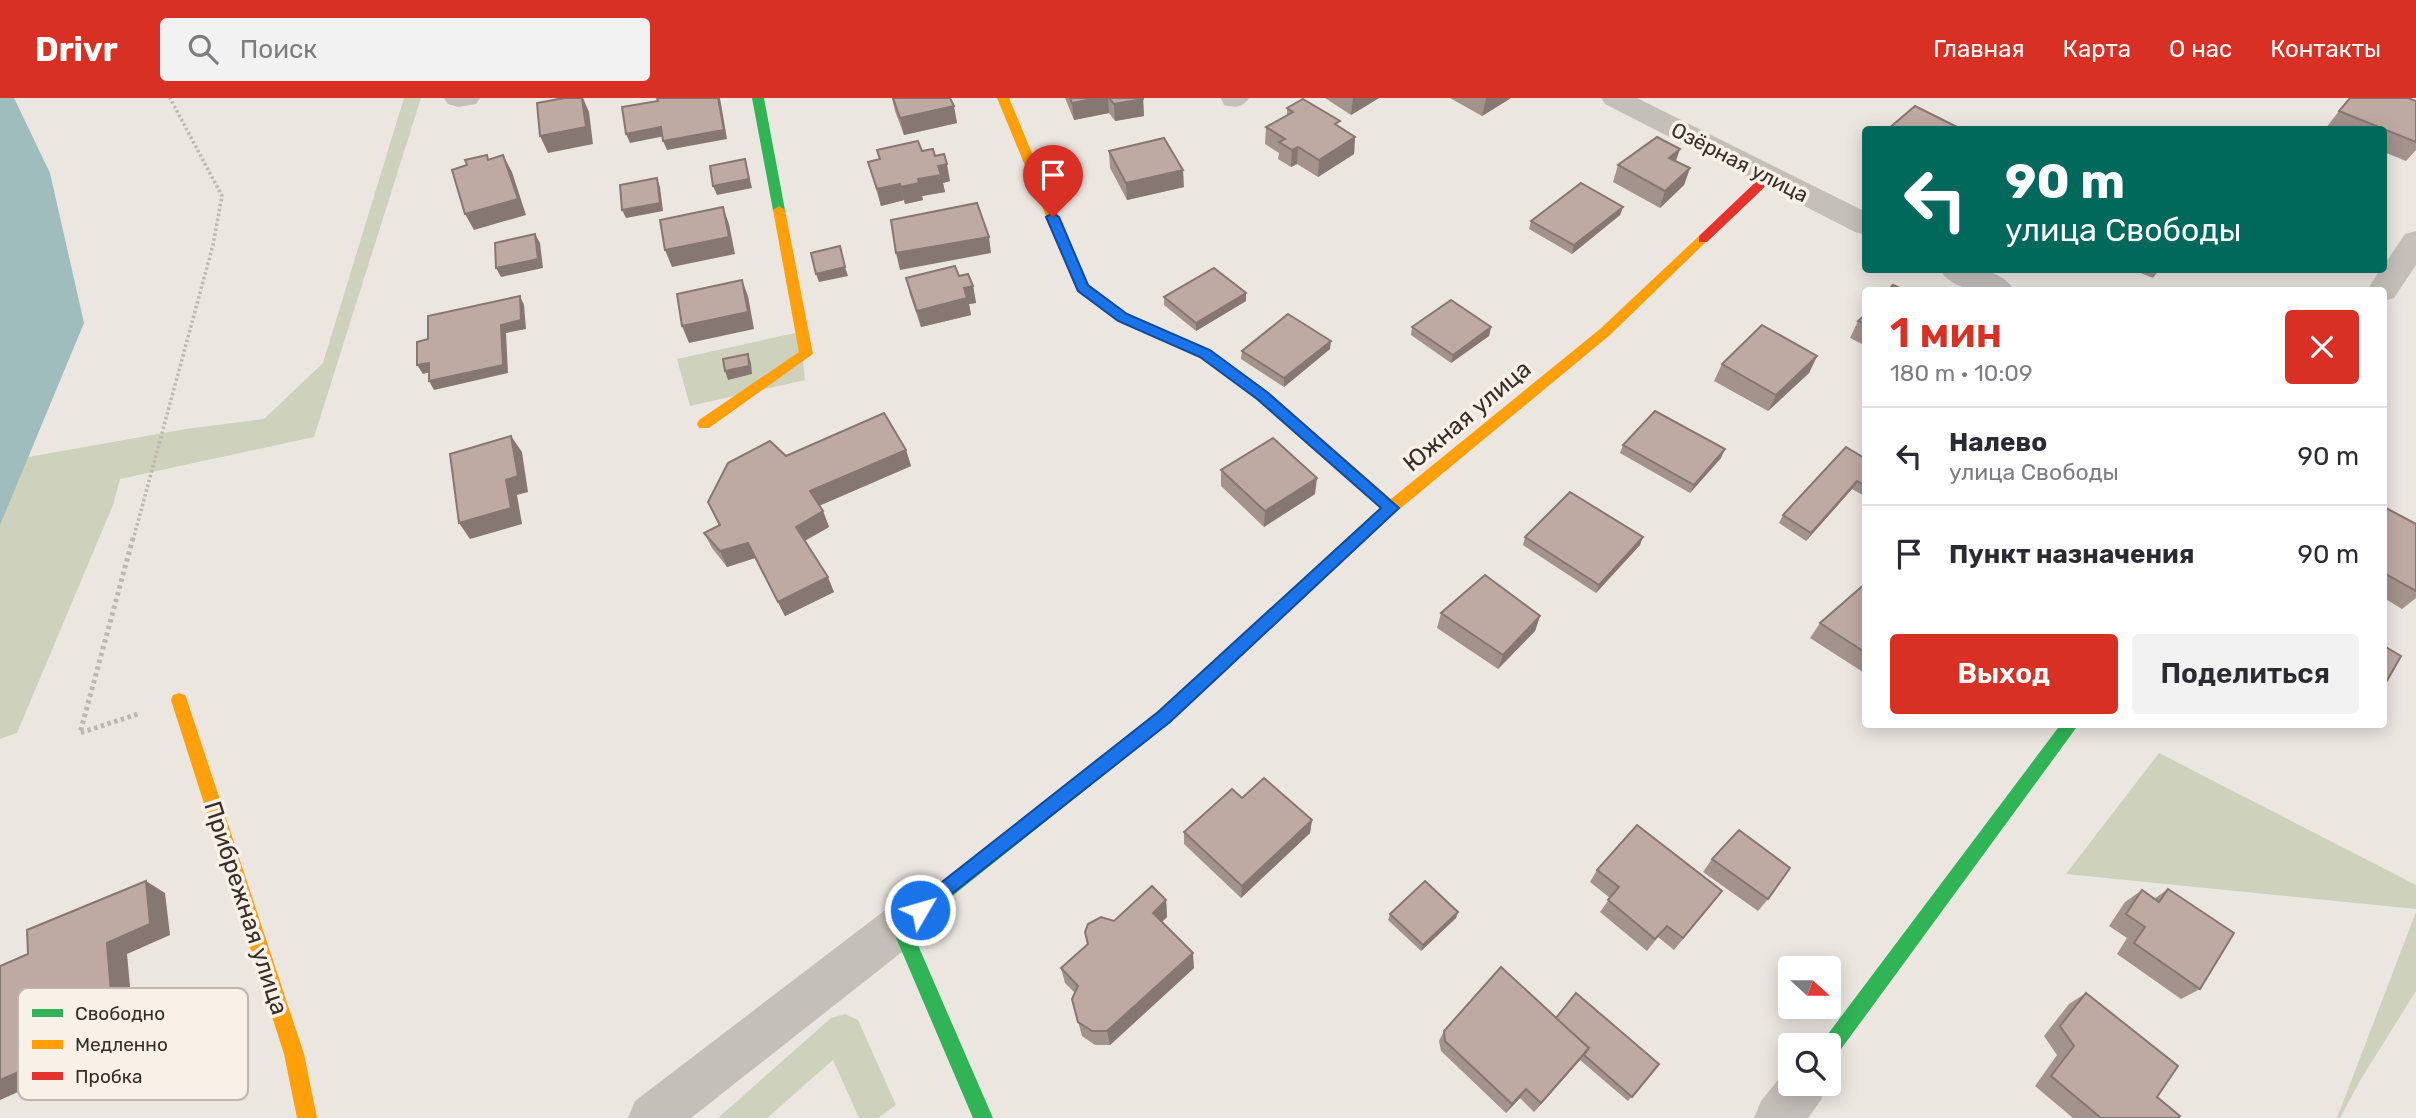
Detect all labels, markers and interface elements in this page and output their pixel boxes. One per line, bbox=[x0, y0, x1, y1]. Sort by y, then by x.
search box bbox=[160, 18, 650, 81]
text: Drivr bbox=[35, 30, 118, 69]
icon: search bbox=[184, 30, 222, 68]
text: Поиск bbox=[240, 34, 317, 65]
text: Главная bbox=[1933, 35, 2025, 63]
text: Карта bbox=[2063, 35, 2131, 63]
text: О нас bbox=[2169, 35, 2232, 63]
text: Контакты bbox=[2270, 35, 2381, 63]
street label: Озёрная улица bbox=[1667, 117, 1813, 207]
pin bbox=[1023, 145, 1083, 217]
text: 90 m bbox=[2005, 152, 2125, 210]
icon: left bbox=[1890, 154, 1981, 245]
icon: arrive bbox=[1034, 156, 1072, 194]
text: улица Свободы bbox=[2005, 211, 2241, 249]
text: 1 мин bbox=[1890, 308, 2002, 358]
button: close bbox=[2285, 310, 2359, 384]
street label: Южная улица bbox=[1398, 355, 1536, 477]
text: 180 m · 10:09 bbox=[1890, 359, 2033, 387]
text: Налево bbox=[1949, 427, 2047, 458]
icon: left bbox=[1890, 437, 1928, 475]
text: 90 m bbox=[2298, 441, 2359, 472]
text: улица Свободы bbox=[1949, 458, 2119, 486]
icon: arrive bbox=[1890, 535, 1928, 573]
text: Пункт назначения bbox=[1949, 539, 2194, 570]
text: 90 m bbox=[2298, 539, 2359, 570]
button: Выход bbox=[1890, 634, 2118, 714]
button: Поделиться bbox=[2132, 634, 2359, 714]
street label: Прибрежная улица bbox=[198, 798, 294, 1018]
position arrow bbox=[883, 873, 957, 947]
north arrow bbox=[1778, 956, 1841, 1018]
map controls bbox=[1778, 956, 1841, 1096]
legend bbox=[18, 988, 248, 1100]
text: Свободно bbox=[75, 1002, 165, 1025]
text: Медленно bbox=[75, 1033, 168, 1056]
button: search bbox=[1778, 1033, 1841, 1096]
text: Пробка bbox=[75, 1065, 143, 1088]

